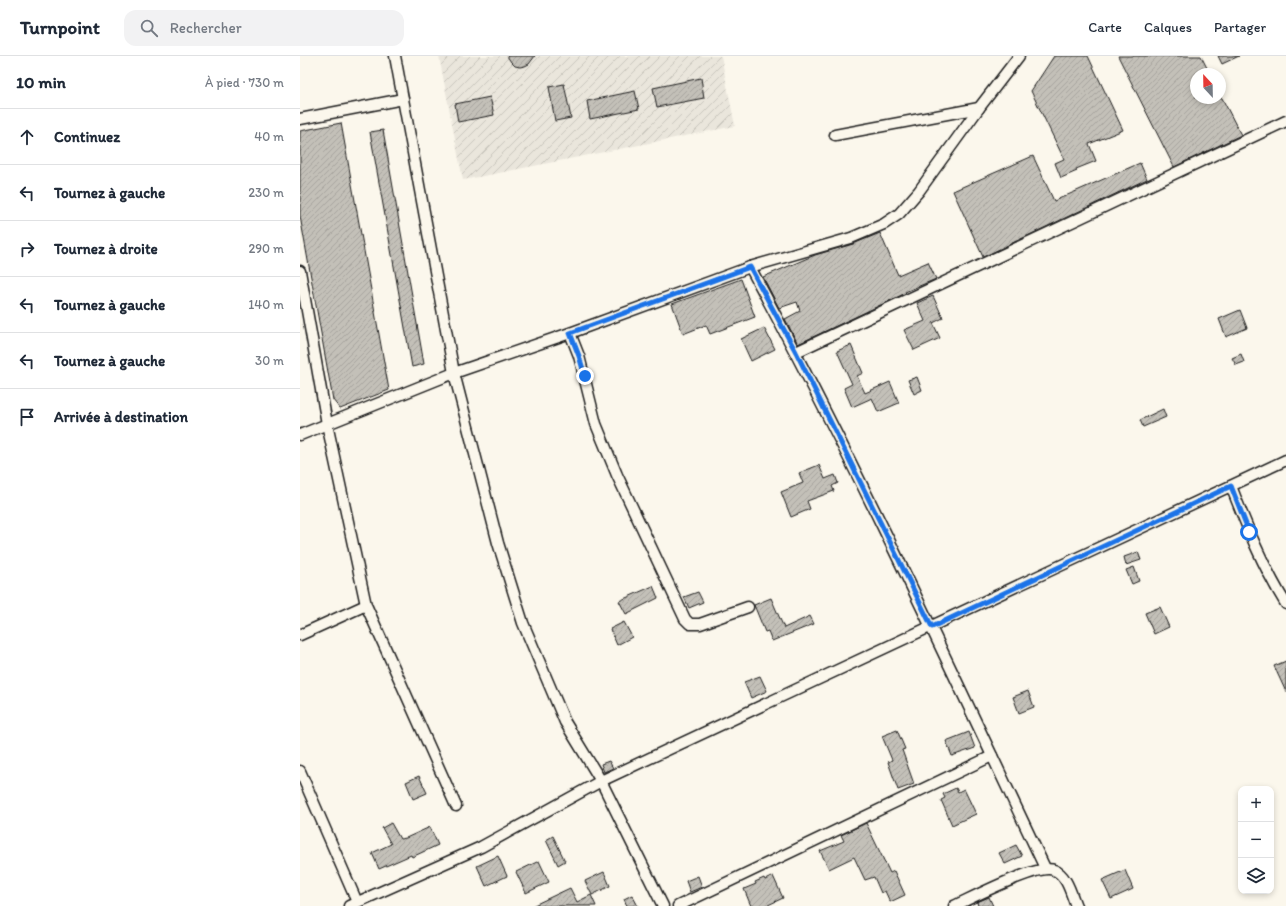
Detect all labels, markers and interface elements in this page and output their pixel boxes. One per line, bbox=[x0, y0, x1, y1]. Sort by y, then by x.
search box bbox=[124, 10, 404, 46]
text: Turnpoint bbox=[20, 16, 100, 39]
icon: search bbox=[138, 17, 160, 39]
text: Rechercher bbox=[170, 19, 242, 37]
text: Carte bbox=[1088, 19, 1122, 36]
text: Calques bbox=[1144, 19, 1192, 36]
text: Partager bbox=[1214, 19, 1266, 36]
north arrow bbox=[1190, 68, 1226, 104]
text: 10 min bbox=[16, 72, 66, 92]
text: À pied · 730 m bbox=[205, 75, 284, 90]
icon: ahead bbox=[16, 126, 38, 148]
text: Continuez bbox=[54, 128, 120, 146]
text: 40 m bbox=[254, 129, 284, 144]
icon: left bbox=[16, 182, 38, 204]
text: Tournez à gauche bbox=[54, 184, 165, 202]
text: 230 m bbox=[248, 185, 284, 200]
icon: right bbox=[16, 238, 38, 260]
text: Tournez à droite bbox=[54, 240, 158, 258]
text: 290 m bbox=[248, 241, 284, 256]
icon: left bbox=[16, 294, 38, 316]
text: Tournez à gauche bbox=[54, 296, 165, 314]
text: 140 m bbox=[248, 297, 284, 312]
icon: left bbox=[16, 350, 38, 372]
text: Tournez à gauche bbox=[54, 352, 165, 370]
text: 30 m bbox=[255, 353, 284, 368]
route end bbox=[576, 367, 594, 385]
icon: arrive bbox=[16, 406, 38, 428]
text: Arrivée à destination bbox=[54, 408, 188, 426]
route start bbox=[1240, 523, 1258, 541]
map controls bbox=[1238, 786, 1274, 894]
button: + bbox=[1238, 786, 1274, 822]
button: − bbox=[1238, 822, 1274, 858]
button: layers bbox=[1238, 858, 1274, 894]

